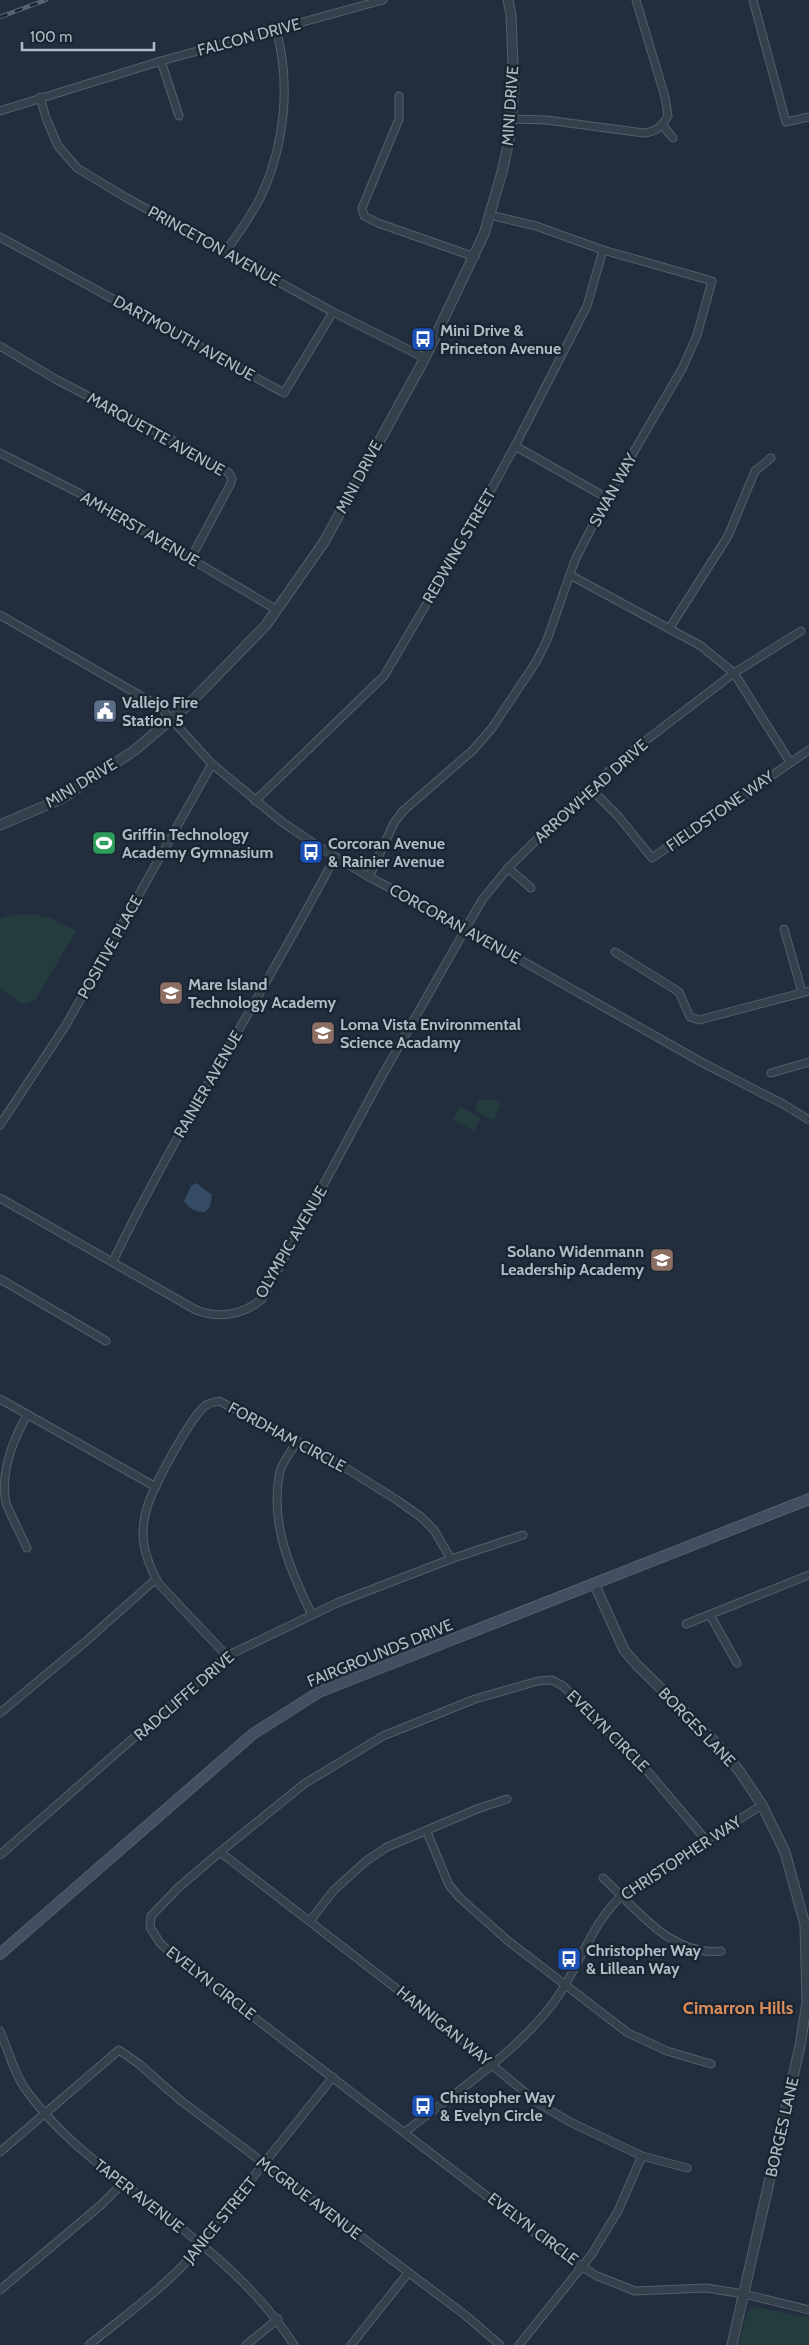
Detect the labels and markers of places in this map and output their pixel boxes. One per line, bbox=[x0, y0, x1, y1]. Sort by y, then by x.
place label: Mini Drive & Princeton Avenue bbox=[440, 321, 561, 358]
bus stop icon: Mini Drive & Princeton Avenue bbox=[410, 326, 436, 352]
place label: Vallejo Fire Station 5 bbox=[122, 693, 198, 730]
public building icon: Vallejo Fire Station 5 bbox=[92, 698, 118, 724]
place label: Griffin Technology Academy Gymnasium bbox=[122, 825, 273, 862]
sports icon: Griffin Technology Academy Gymnasium bbox=[91, 830, 117, 856]
place label: Corcoran Avenue & Rainier Avenue bbox=[328, 834, 445, 871]
bus stop icon: Corcoran Avenue & Rainier Avenue bbox=[298, 839, 324, 865]
place label: Mare Island Technology Academy bbox=[188, 975, 337, 1012]
school or university icon: Mare Island Technology Academy bbox=[158, 980, 184, 1006]
place label: Loma Vista Environmental Science Acadamy bbox=[340, 1015, 521, 1052]
school or university icon: Loma Vista Environmental Science Acadamy bbox=[310, 1020, 336, 1046]
place label: Solano Widenmann Leadership Academy bbox=[500, 1242, 644, 1279]
school or university icon: Solano Widenmann Leadership Academy bbox=[649, 1247, 675, 1273]
place label: Christopher Way & Lillean Way bbox=[586, 1941, 702, 1978]
bus stop icon: Christopher Way & Lillean Way bbox=[556, 1946, 582, 1972]
place label: Christopher Way & Evelyn Circle bbox=[440, 2088, 556, 2125]
bus stop icon: Christopher Way & Evelyn Circle bbox=[410, 2093, 436, 2119]

